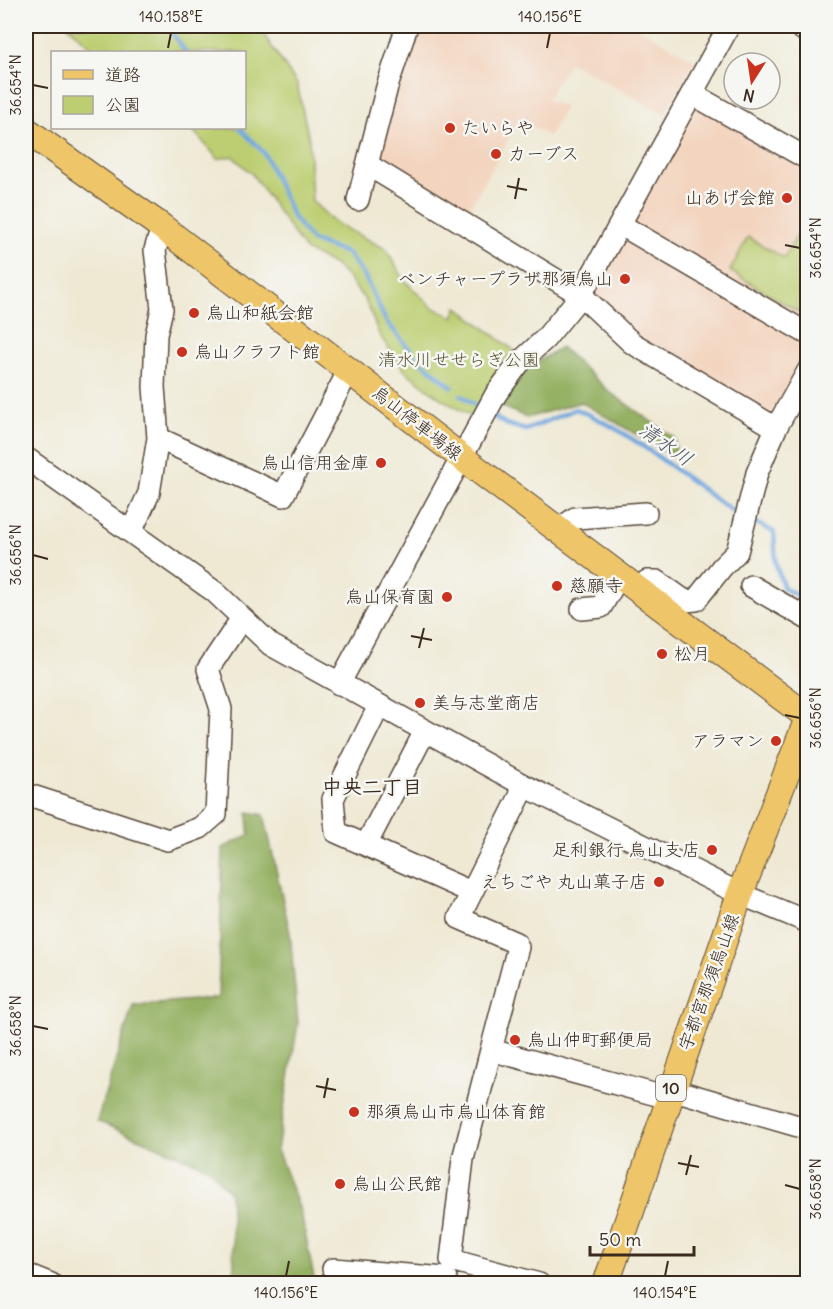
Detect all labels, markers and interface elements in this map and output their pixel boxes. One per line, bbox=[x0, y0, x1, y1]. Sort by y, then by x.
text: 140.158°E bbox=[139, 7, 203, 26]
text: 140.156°E bbox=[518, 7, 582, 26]
legend bbox=[51, 51, 246, 129]
north arrow bbox=[722, 51, 782, 111]
text: 36.654°N bbox=[6, 54, 25, 116]
text: 道路 bbox=[105, 63, 141, 86]
text: N bbox=[741, 85, 756, 107]
text: 公園 bbox=[105, 93, 141, 116]
place label: たいらや bbox=[462, 116, 534, 139]
marker: たいらや bbox=[443, 121, 457, 135]
place label: カーブス bbox=[508, 142, 579, 165]
marker: カーブス bbox=[489, 147, 503, 161]
place label: 山あげ会館 bbox=[685, 186, 775, 209]
marker: 山あげ会館 bbox=[780, 191, 794, 205]
text: 36.654°N bbox=[806, 217, 825, 279]
place label: ベンチャープラザ那須烏山 bbox=[398, 267, 613, 290]
marker: ベンチャープラザ那須烏山 bbox=[618, 272, 632, 286]
place label: 烏山和紙会館 bbox=[206, 301, 314, 324]
marker: 烏山和紙会館 bbox=[187, 306, 201, 320]
place label: 烏山クラフト館 bbox=[194, 340, 320, 363]
marker: 烏山クラフト館 bbox=[175, 345, 189, 359]
park label: 清水川せせらぎ公園 bbox=[378, 348, 540, 371]
street label: 烏山停車場線 bbox=[368, 380, 467, 465]
water label: 清水川 bbox=[635, 416, 698, 471]
place label: 烏山信用金庫 bbox=[261, 451, 369, 474]
marker: 烏山信用金庫 bbox=[374, 456, 388, 470]
text: 36.656°N bbox=[6, 524, 25, 586]
place label: 慈願寺 bbox=[569, 574, 623, 597]
marker: 慈願寺 bbox=[550, 579, 564, 593]
place label: 烏山保育園 bbox=[345, 585, 435, 608]
marker: 烏山保育園 bbox=[440, 590, 454, 604]
place label: 松月 bbox=[674, 642, 710, 665]
marker: 松月 bbox=[655, 647, 669, 661]
text: 36.656°N bbox=[806, 687, 825, 749]
place label: 美与志堂商店 bbox=[432, 691, 540, 714]
marker: 美与志堂商店 bbox=[413, 696, 427, 710]
place label: アラマン bbox=[692, 729, 764, 752]
marker: アラマン bbox=[769, 734, 783, 748]
district label: 中央二丁目 bbox=[322, 774, 422, 799]
place label: 足利銀行 烏山支店 bbox=[552, 838, 700, 861]
marker: 足利銀行 烏山支店 bbox=[705, 843, 719, 857]
place label: えちごや 丸山菓子店 bbox=[481, 870, 647, 893]
marker: えちごや 丸山菓子店 bbox=[652, 875, 666, 889]
street label: 宇都宮那須烏山線 bbox=[673, 910, 744, 1053]
text: 36.658°N bbox=[6, 995, 25, 1057]
place label: 烏山仲町郵便局 bbox=[527, 1028, 653, 1051]
marker: 烏山仲町郵便局 bbox=[508, 1033, 522, 1047]
road number: 10 bbox=[656, 1075, 686, 1101]
place label: 那須烏山市烏山体育館 bbox=[366, 1100, 546, 1123]
marker: 那須烏山市烏山体育館 bbox=[347, 1105, 361, 1119]
text: 36.658°N bbox=[806, 1158, 825, 1220]
place label: 烏山公民館 bbox=[352, 1172, 442, 1195]
marker: 烏山公民館 bbox=[333, 1177, 347, 1191]
scale bar bbox=[590, 1219, 694, 1257]
text: 50 m bbox=[599, 1228, 641, 1251]
text: 140.156°E bbox=[254, 1283, 318, 1302]
text: 140.154°E bbox=[633, 1283, 697, 1302]

